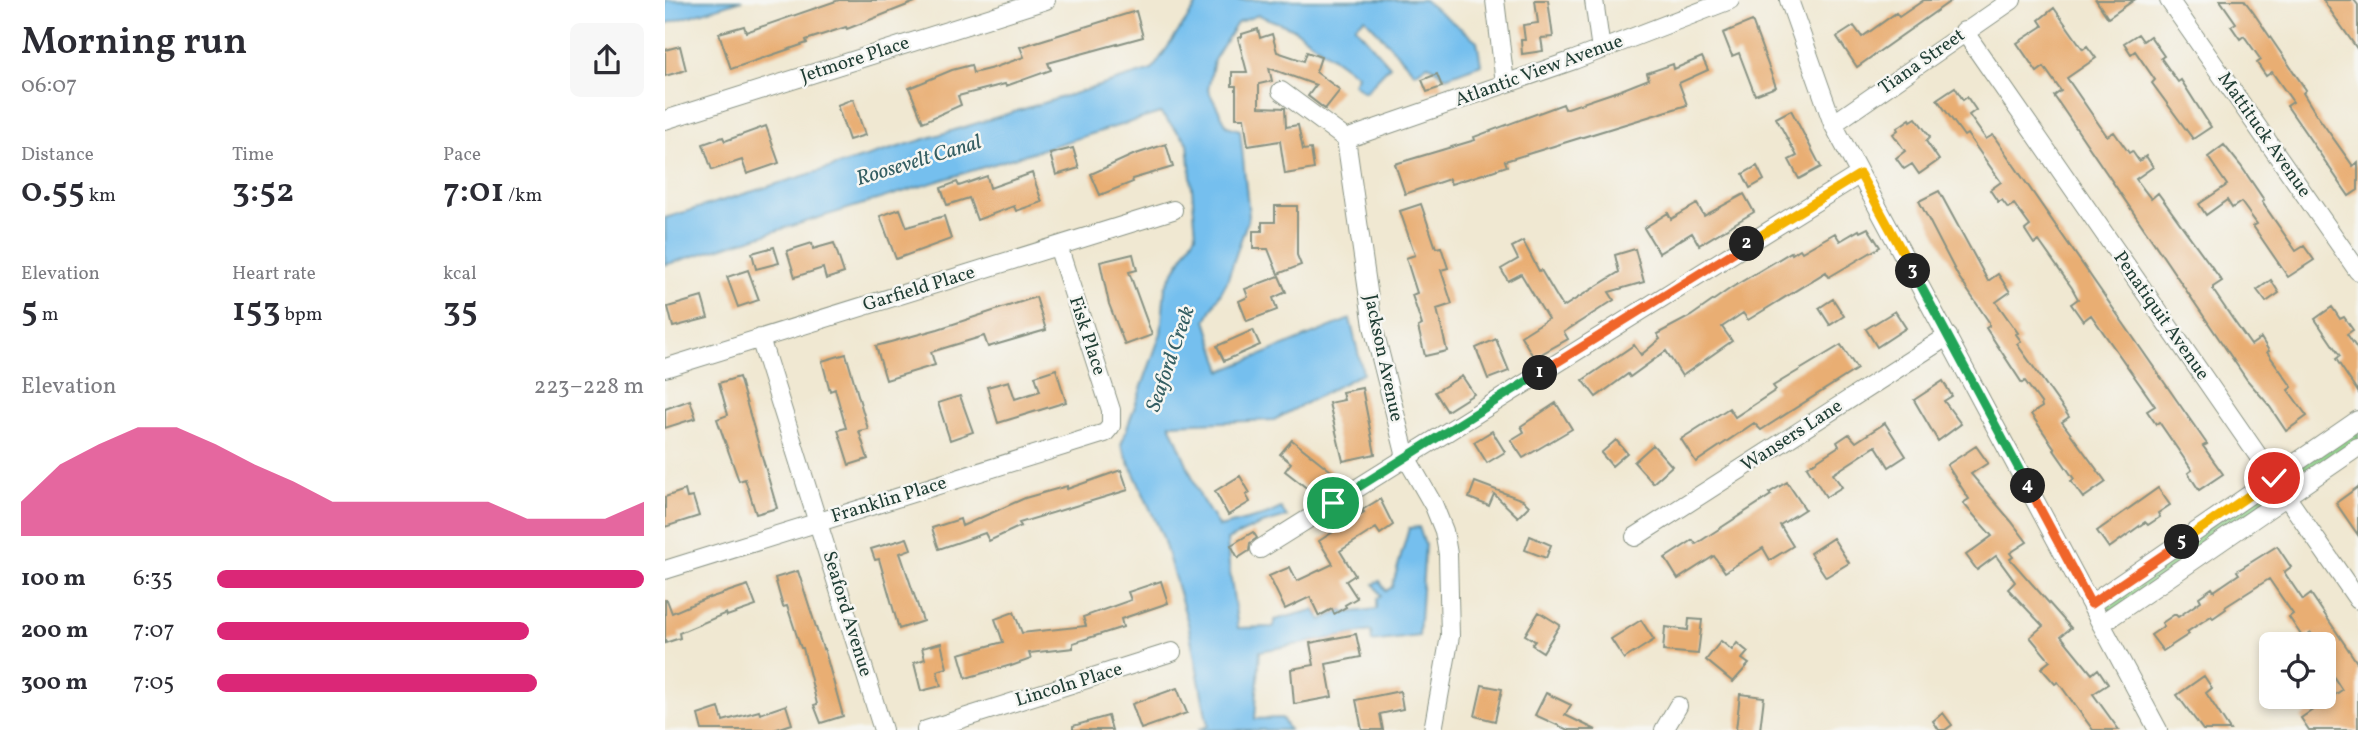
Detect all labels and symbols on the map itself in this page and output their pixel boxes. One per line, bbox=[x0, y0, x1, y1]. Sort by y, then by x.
street label: Tiana Street bbox=[1874, 23, 1971, 101]
street label: Atlantic View Avenue bbox=[1451, 29, 1627, 113]
street label: Jetmore Place bbox=[797, 30, 913, 90]
street label: Mattituck Avenue bbox=[2211, 67, 2317, 203]
water label: Roosevelt Canal bbox=[853, 128, 985, 194]
pin: 2 bbox=[1729, 226, 1765, 262]
street label: Penatiquit Avenue bbox=[2107, 246, 2215, 386]
pin: 3 bbox=[1895, 254, 1931, 288]
street label: Garfield Place bbox=[860, 260, 978, 318]
street label: Jackson Avenue bbox=[1357, 292, 1409, 424]
street label: Fisk Place bbox=[1062, 293, 1112, 379]
water label: Seaford Creek bbox=[1139, 302, 1203, 416]
pin: 1 bbox=[1523, 356, 1557, 390]
street label: Wansers Lane bbox=[1736, 394, 1848, 478]
pin bbox=[2244, 448, 2304, 508]
pin: 4 bbox=[2011, 468, 2045, 504]
street label: Franklin Place bbox=[828, 470, 950, 530]
pin bbox=[1303, 473, 1363, 533]
pin: 5 bbox=[2165, 524, 2199, 560]
street label: Seaford Avenue bbox=[816, 548, 878, 680]
street label: Lincoln Place bbox=[1012, 656, 1126, 714]

